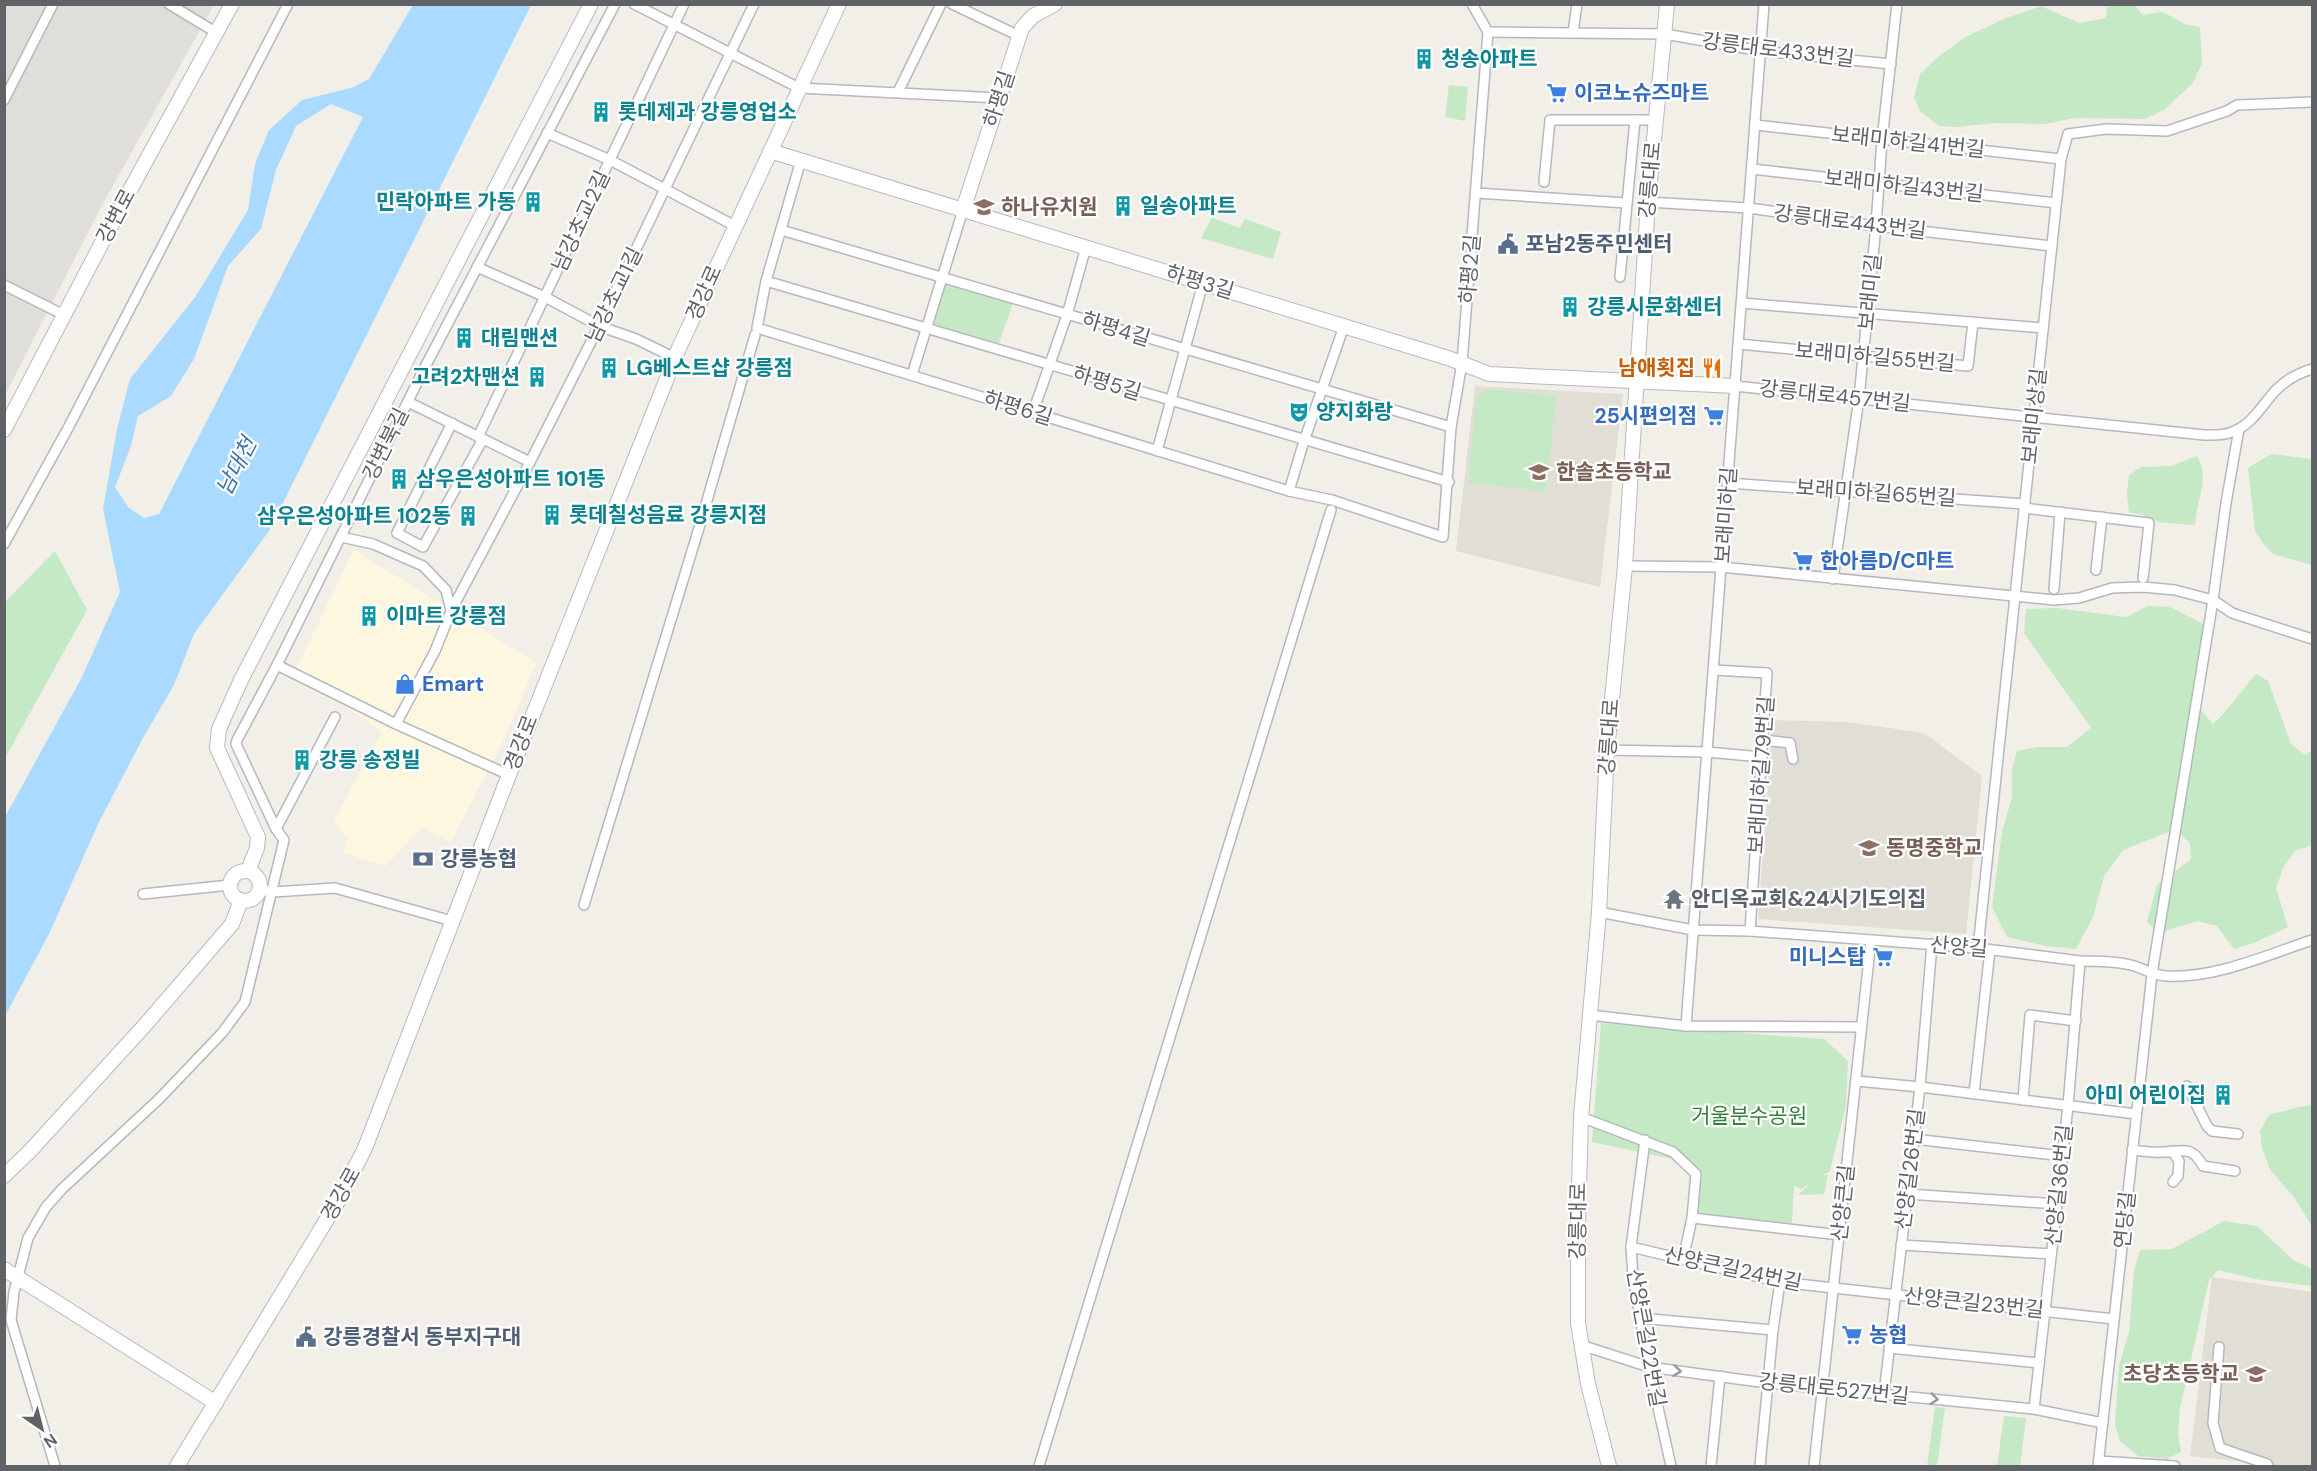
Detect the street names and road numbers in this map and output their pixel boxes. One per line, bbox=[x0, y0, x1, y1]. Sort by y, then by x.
street label: 강릉대로433번길 bbox=[1700, 27, 1856, 73]
street label: 하평길 bbox=[977, 67, 1021, 131]
street label: 보래미하길41번길 bbox=[1830, 120, 1986, 164]
street label: 강릉대로 bbox=[1633, 140, 1667, 220]
street label: 보래미하길43번길 bbox=[1823, 164, 1985, 208]
street label: 남강초교2길 bbox=[545, 166, 617, 276]
street label: 강변로 bbox=[90, 184, 142, 248]
street label: 강릉대로443번길 bbox=[1772, 199, 1928, 245]
street label: 하평2길 bbox=[1453, 233, 1487, 305]
street label: 남강초교1길 bbox=[579, 243, 649, 347]
street label: 보래미길 bbox=[1852, 252, 1888, 332]
street label: 하평3길 bbox=[1162, 258, 1238, 306]
street label: 경강로 bbox=[679, 261, 729, 325]
street label: 하평4길 bbox=[1078, 305, 1154, 353]
street label: 보래미하길55번길 bbox=[1794, 336, 1956, 378]
street label: 하평5길 bbox=[1069, 359, 1145, 407]
street label: 보래미상길 bbox=[2015, 366, 2053, 466]
street label: 강릉대로457번길 bbox=[1758, 374, 1912, 418]
street label: 하평6길 bbox=[980, 384, 1056, 432]
street label: 강변북길 bbox=[356, 403, 416, 485]
street label: 보래미하길 bbox=[1709, 466, 1743, 564]
street label: 보래미하길65번길 bbox=[1795, 473, 1957, 513]
street label: 보래미하길79번길 bbox=[1741, 695, 1781, 855]
street label: 강릉대로 bbox=[1592, 697, 1626, 777]
street label: 경강로 bbox=[498, 711, 544, 775]
street label: 산양길 bbox=[1929, 931, 1989, 963]
street label: 산양길26번길 bbox=[1889, 1107, 1931, 1231]
street label: 산양길36번길 bbox=[2039, 1123, 2079, 1247]
street label: 경강로 bbox=[315, 1162, 367, 1226]
street label: 산양큰길 bbox=[1825, 1163, 1861, 1243]
street label: 강릉대로 bbox=[1563, 1182, 1593, 1260]
street label: 연당길 bbox=[2108, 1190, 2142, 1250]
street label: 산양큰길24번길 bbox=[1661, 1241, 1805, 1297]
street label: 산양큰길22번길 bbox=[1620, 1267, 1672, 1409]
street label: 산양큰길23번길 bbox=[1903, 1282, 2045, 1324]
street label: 강릉대로527번길 bbox=[1757, 1367, 1911, 1411]

